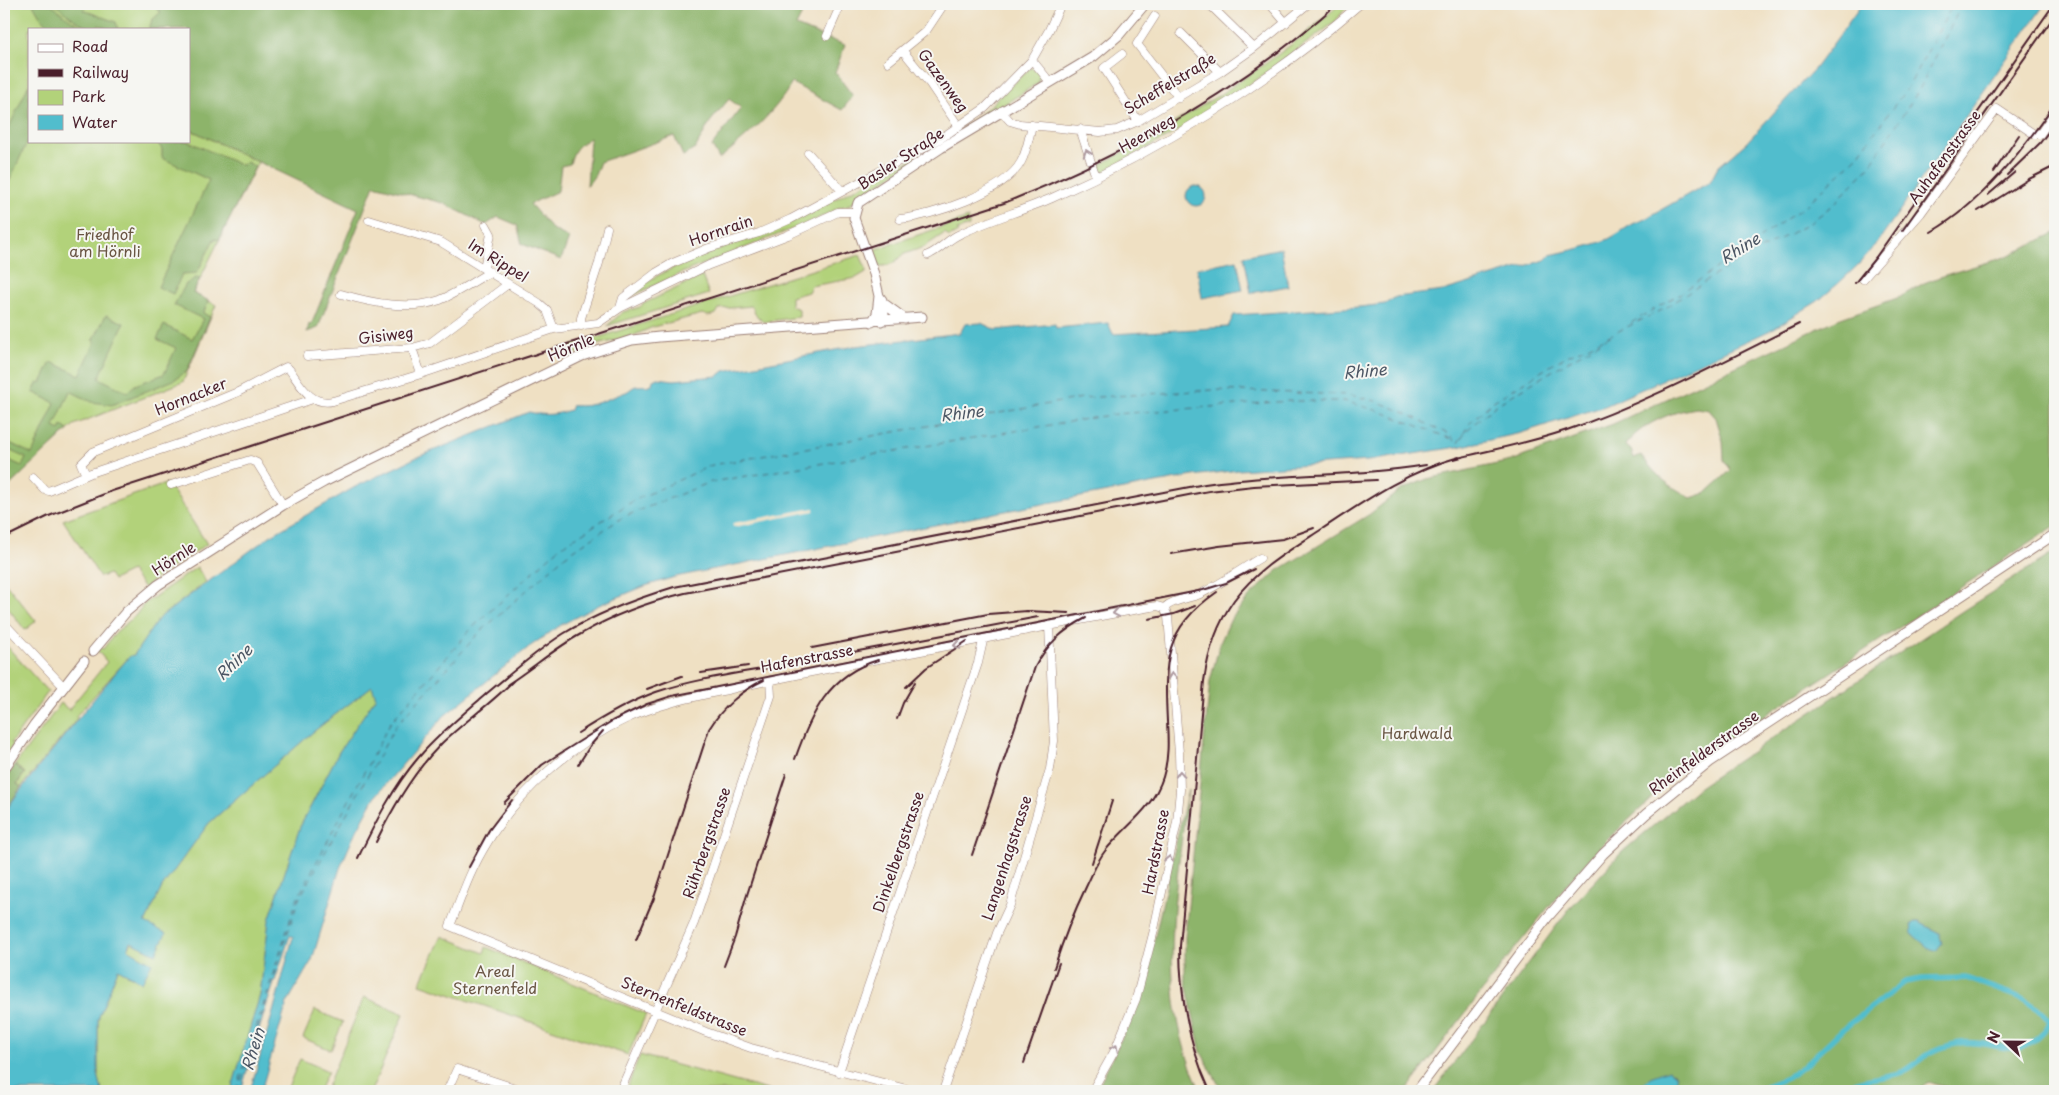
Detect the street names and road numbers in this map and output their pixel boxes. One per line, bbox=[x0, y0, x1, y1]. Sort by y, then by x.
street label: Gazenweg bbox=[913, 43, 975, 117]
street label: Scheffelstraße bbox=[1119, 46, 1220, 119]
street label: Auhafenstrasse bbox=[1902, 104, 1986, 208]
street label: Heerweg bbox=[1114, 107, 1179, 158]
street label: Basler Straße bbox=[852, 121, 948, 194]
street label: Hornrain bbox=[686, 208, 755, 251]
street label: Im Rippel bbox=[464, 232, 533, 287]
street label: Gisiweg bbox=[357, 320, 415, 349]
street label: Hörnle bbox=[544, 327, 597, 367]
street label: Hornacker bbox=[151, 371, 230, 421]
street label: Hörnle bbox=[147, 535, 200, 581]
street label: Hafenstrasse bbox=[758, 637, 855, 678]
street label: Rheinfelderstrasse bbox=[1643, 704, 1763, 800]
street label: Rührbergstrasse bbox=[676, 784, 735, 901]
street label: Dinkelbergstrasse bbox=[866, 788, 929, 915]
street label: Langenhagstrasse bbox=[975, 792, 1037, 923]
street label: Hardstrasse bbox=[1135, 807, 1174, 896]
street label: Sternenfeldstrasse bbox=[618, 970, 751, 1041]

